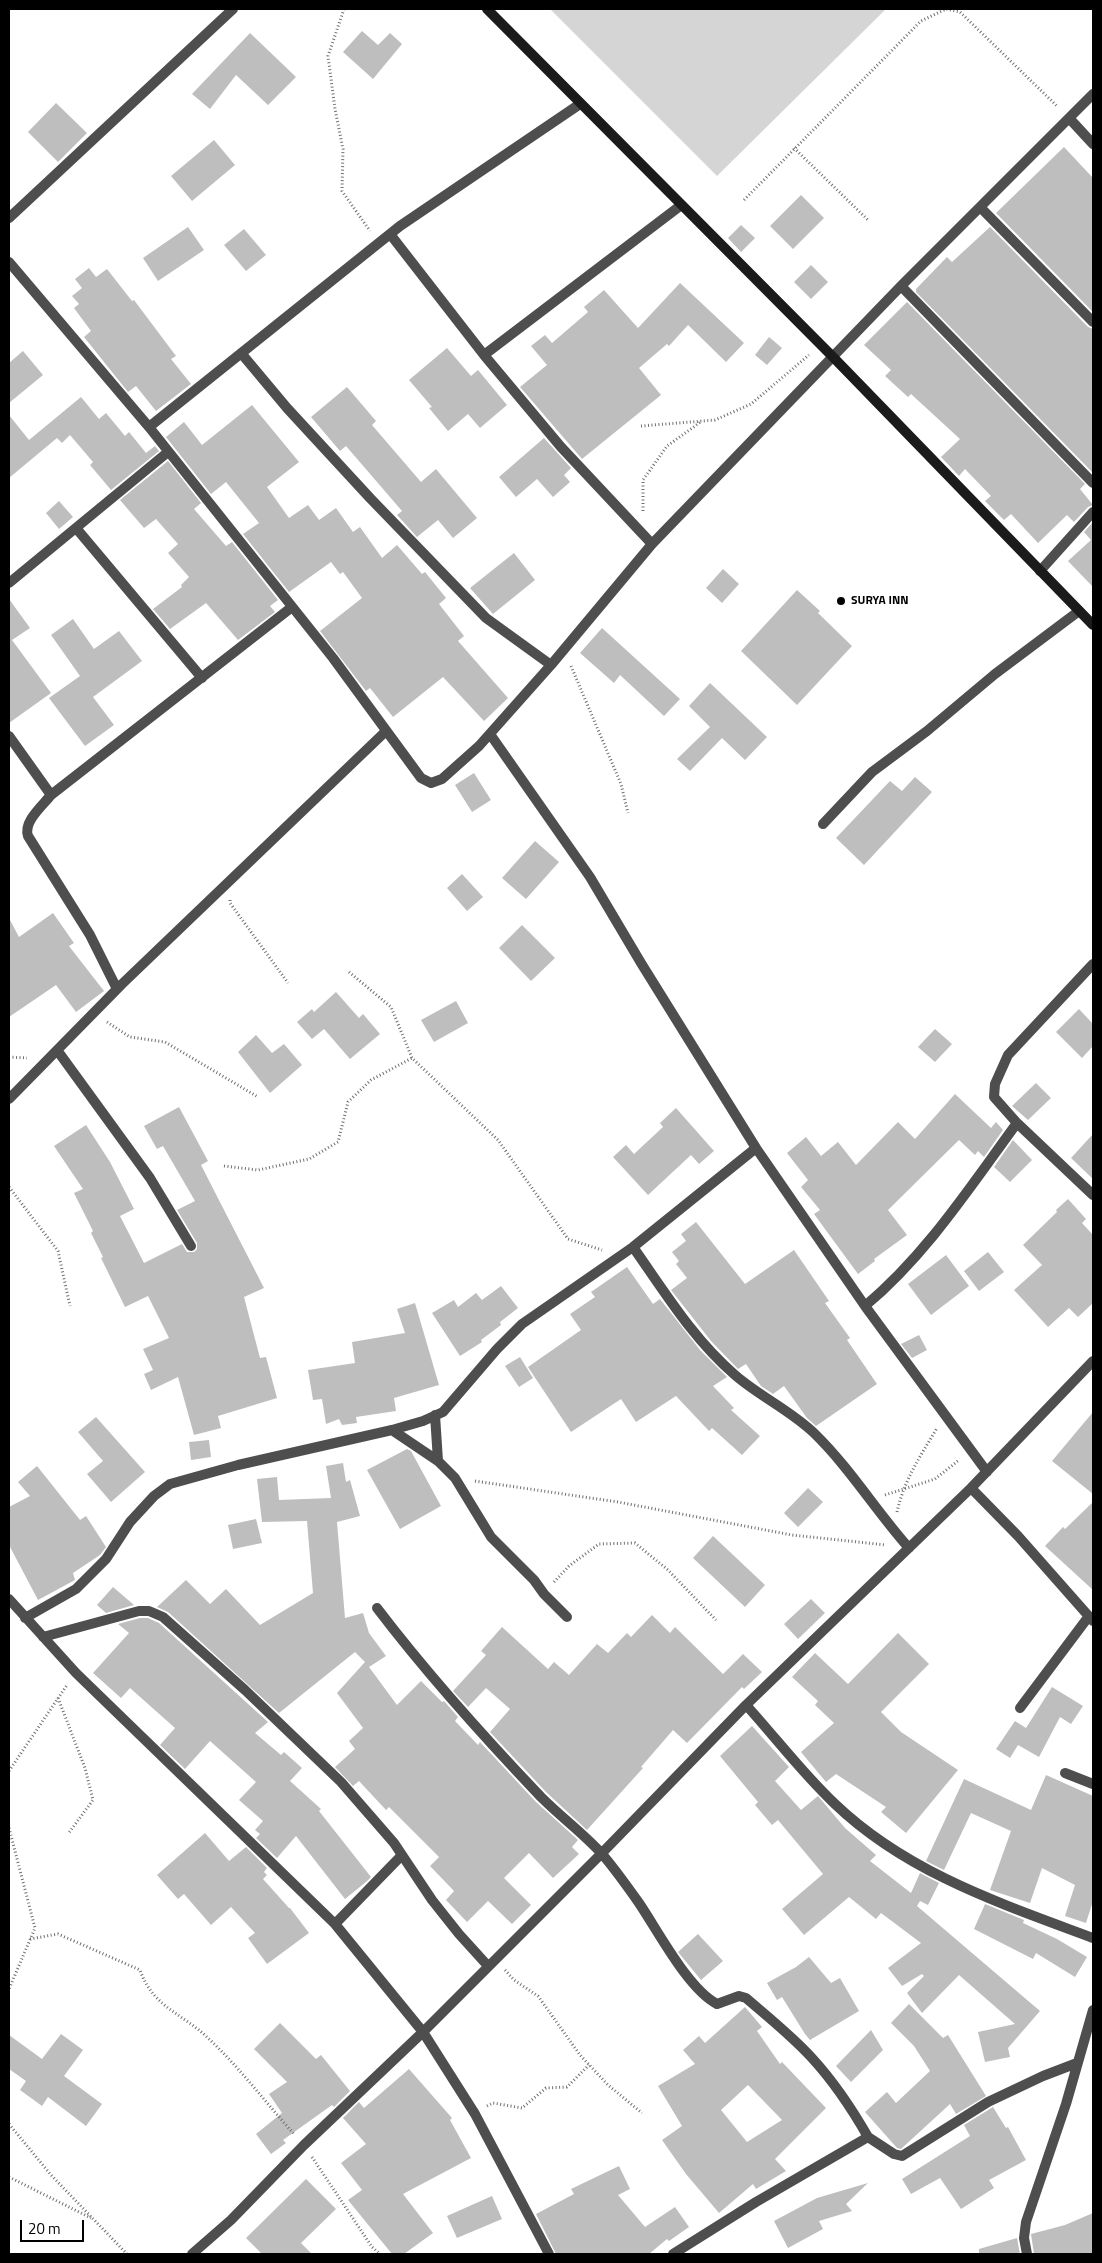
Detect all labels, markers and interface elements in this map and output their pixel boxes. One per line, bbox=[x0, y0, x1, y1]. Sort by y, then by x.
place label: SURYA INN bbox=[851, 594, 909, 608]
marker: SURYA INN bbox=[835, 595, 847, 607]
scale bar bbox=[22, 2210, 86, 2242]
text: 20 m bbox=[28, 2217, 61, 2240]

